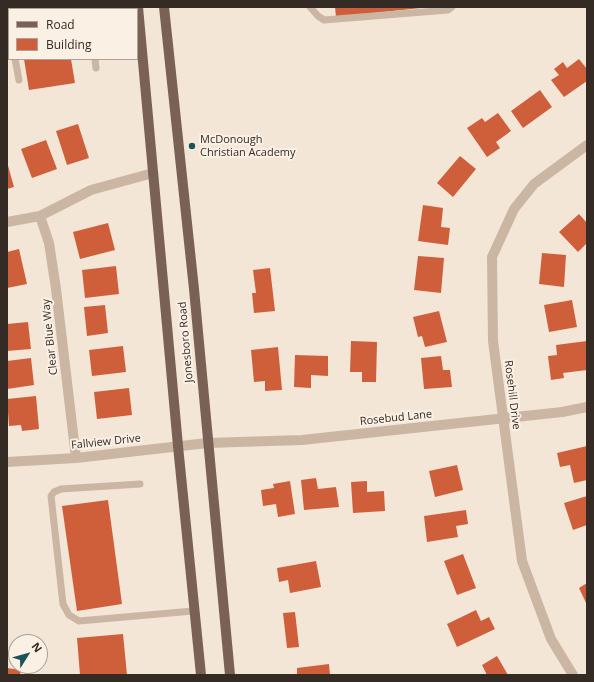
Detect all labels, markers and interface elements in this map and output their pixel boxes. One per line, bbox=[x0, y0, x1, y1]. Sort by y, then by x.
legend bbox=[8, 8, 138, 60]
text: Road bbox=[46, 16, 75, 33]
text: Building bbox=[46, 36, 91, 53]
place label: McDonough Christian Academy bbox=[200, 133, 296, 159]
marker: McDonough Christian Academy bbox=[187, 141, 197, 151]
street label: Clear Blue Way bbox=[39, 298, 61, 376]
street label: Jonesboro Road bbox=[176, 301, 196, 383]
street label: Rosehill Drive bbox=[501, 360, 523, 430]
street label: Rosebud Lane bbox=[359, 408, 433, 428]
street label: Fallview Drive bbox=[70, 432, 142, 452]
north arrow bbox=[8, 634, 48, 674]
text: N bbox=[28, 639, 46, 655]

